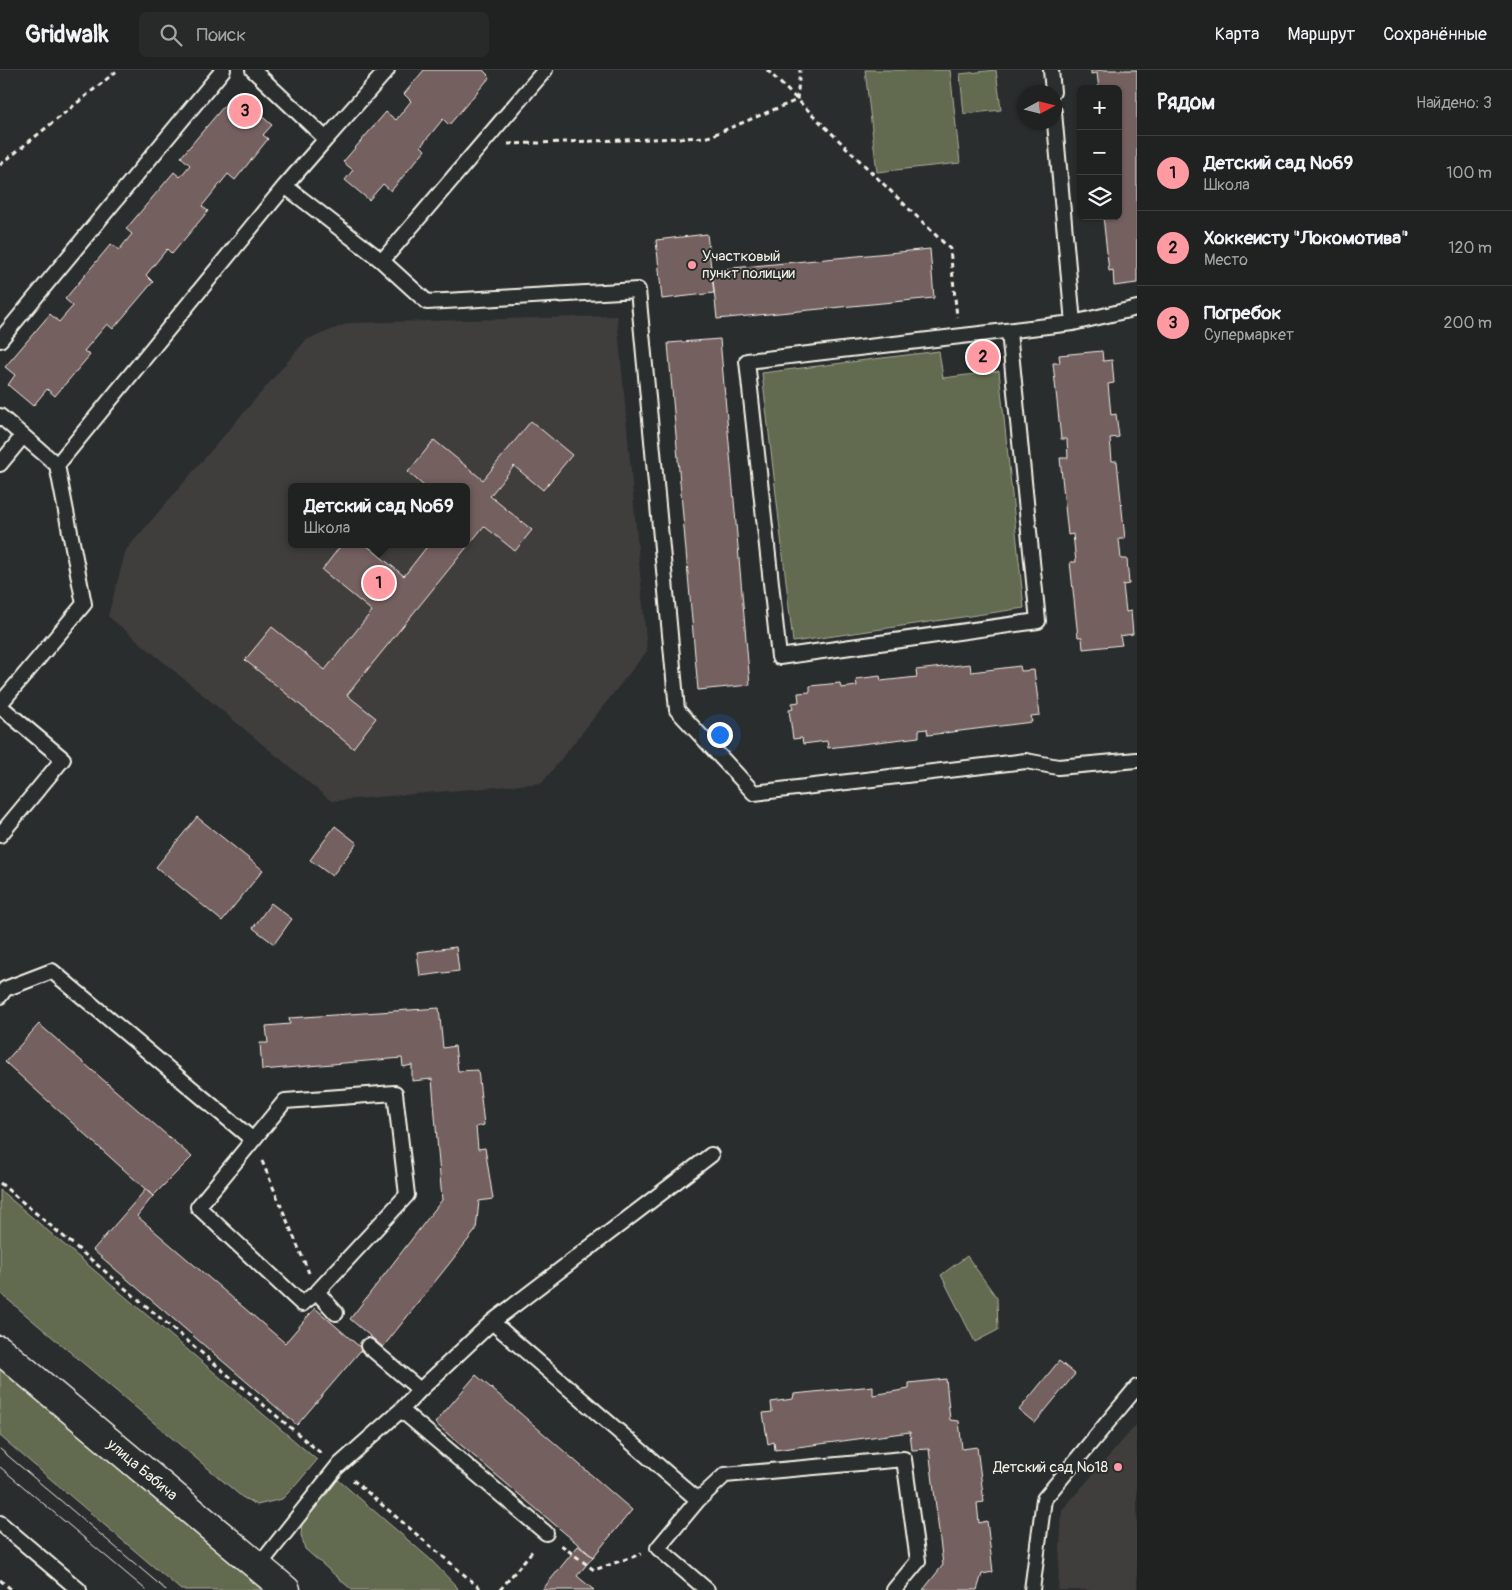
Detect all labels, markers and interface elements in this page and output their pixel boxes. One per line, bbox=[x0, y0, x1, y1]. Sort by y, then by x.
search box bbox=[139, 12, 489, 57]
text: Gridwalk bbox=[25, 20, 109, 49]
icon: search bbox=[157, 21, 185, 49]
text: Поиск bbox=[197, 23, 246, 47]
text: Карта bbox=[1215, 23, 1259, 46]
text: Маршрут bbox=[1287, 23, 1355, 46]
text: Сохранённые bbox=[1383, 23, 1487, 46]
north arrow bbox=[1017, 85, 1062, 130]
map controls bbox=[1077, 85, 1122, 220]
button: + bbox=[1077, 85, 1122, 130]
text: Рядом bbox=[1157, 89, 1215, 116]
pin: 3 bbox=[229, 92, 261, 130]
text: Найдено: 3 bbox=[1416, 93, 1492, 113]
button: − bbox=[1077, 130, 1122, 175]
text: Детский сад №69 bbox=[1204, 151, 1353, 175]
text: 1 bbox=[1170, 163, 1176, 183]
text: 100 m bbox=[1446, 163, 1492, 183]
button: layers bbox=[1077, 175, 1122, 220]
text: Школа bbox=[1204, 175, 1250, 195]
text: Хоккеисту "Локомотива" bbox=[1204, 226, 1409, 250]
text: 2 bbox=[1169, 238, 1177, 258]
text: 120 m bbox=[1448, 238, 1492, 258]
place label: Участковый пункт полиции bbox=[702, 247, 795, 283]
text: Место bbox=[1204, 250, 1248, 270]
marker: Участковый пункт полиции bbox=[686, 259, 698, 271]
text: Погребок bbox=[1204, 301, 1281, 325]
text: 3 bbox=[1169, 313, 1177, 333]
text: 200 m bbox=[1444, 313, 1492, 333]
text: Супермаркет bbox=[1204, 325, 1294, 345]
pin: 2 bbox=[967, 338, 999, 376]
popup bbox=[288, 483, 470, 548]
text: Детский сад №69 bbox=[304, 494, 454, 518]
text: Школа bbox=[304, 518, 350, 538]
pin: 1 bbox=[363, 564, 395, 602]
your location bbox=[707, 722, 733, 748]
street label: улица Бабича bbox=[102, 1434, 181, 1505]
place label: Детский сад №18 bbox=[992, 1458, 1108, 1477]
marker: Детский сад №18 bbox=[1112, 1461, 1124, 1473]

